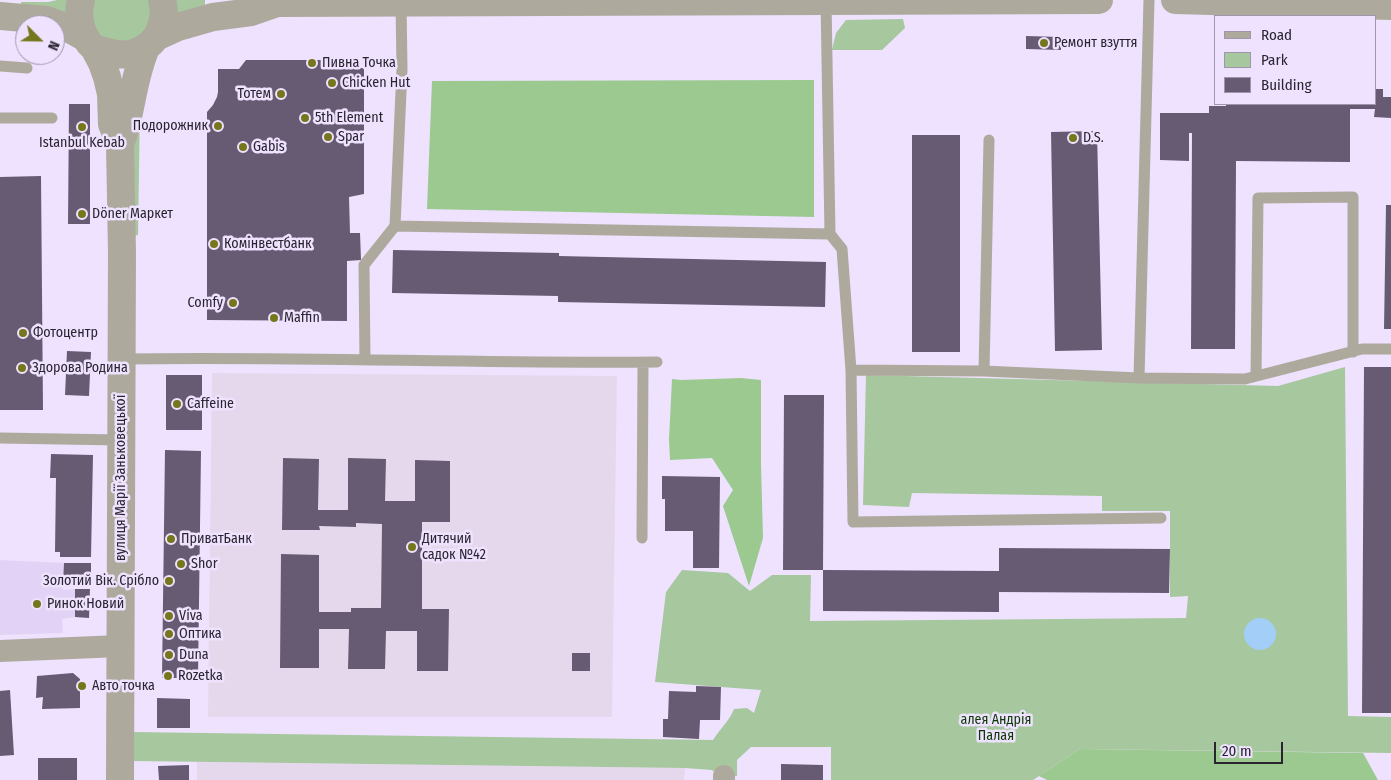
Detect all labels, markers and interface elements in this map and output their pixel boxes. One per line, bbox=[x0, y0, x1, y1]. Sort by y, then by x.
north arrow bbox=[15, 15, 65, 65]
legend bbox=[1214, 15, 1376, 105]
text: Road bbox=[1261, 26, 1292, 44]
place label: Ремонт взуття bbox=[1054, 35, 1137, 51]
marker: Ремонт взуття bbox=[1038, 37, 1050, 49]
text: N bbox=[44, 38, 63, 53]
text: Park bbox=[1261, 51, 1288, 69]
place label: Пивна Точка bbox=[322, 55, 396, 71]
marker: Пивна Точка bbox=[306, 57, 318, 69]
place label: Chicken Hut bbox=[342, 75, 410, 91]
text: Building bbox=[1261, 76, 1312, 94]
marker: Chicken Hut bbox=[326, 77, 338, 89]
place label: Тотем bbox=[237, 86, 271, 102]
marker: Тотем bbox=[275, 88, 287, 100]
place label: 5th Element bbox=[315, 110, 383, 126]
marker: 5th Element bbox=[299, 112, 311, 124]
place label: Подорожник bbox=[133, 118, 208, 134]
marker: Подорожник bbox=[212, 120, 224, 132]
marker: Istanbul Kebab bbox=[76, 121, 88, 133]
place label: Spar bbox=[338, 129, 364, 145]
place label: D.S. bbox=[1083, 130, 1104, 146]
marker: Spar bbox=[322, 131, 334, 143]
marker: D.S. bbox=[1067, 132, 1079, 144]
place label: Istanbul Kebab bbox=[39, 135, 125, 151]
place label: Gabis bbox=[253, 139, 285, 155]
marker: Gabis bbox=[237, 141, 249, 153]
place label: Döner Маркет bbox=[92, 206, 173, 222]
marker: Döner Маркет bbox=[76, 208, 88, 220]
place label: Комінвестбанк bbox=[224, 236, 312, 252]
marker: Комінвестбанк bbox=[208, 238, 220, 250]
place label: Comfy bbox=[188, 295, 223, 311]
marker: Comfy bbox=[227, 297, 239, 309]
place label: Maffin bbox=[284, 310, 320, 326]
marker: Maffin bbox=[268, 312, 280, 324]
place label: Фотоцентр bbox=[33, 325, 98, 341]
marker: Фотоцентр bbox=[17, 327, 29, 339]
place label: Здорова Родина bbox=[32, 360, 128, 376]
marker: Здорова Родина bbox=[16, 362, 28, 374]
street label: вулиця Марії Заньковецької bbox=[113, 395, 129, 561]
place label: Caffeine bbox=[187, 396, 234, 412]
marker: Caffeine bbox=[171, 398, 183, 410]
place label: ПриватБанк bbox=[181, 531, 252, 547]
place label: Дитячий садок №42 bbox=[422, 531, 486, 564]
marker: ПриватБанк bbox=[165, 533, 177, 545]
marker: Дитячий садок №42 bbox=[406, 541, 418, 553]
place label: Shor bbox=[191, 556, 218, 572]
marker: Shor bbox=[175, 558, 187, 570]
place label: Золотий Вік. Срібло bbox=[43, 573, 159, 589]
marker: Золотий Вік. Срібло bbox=[163, 575, 175, 587]
place label: Ринок Новий bbox=[47, 596, 124, 612]
marker: Ринок Новий bbox=[31, 598, 43, 610]
place label: Viva bbox=[179, 608, 203, 624]
marker: Viva bbox=[163, 610, 175, 622]
place label: Оптика bbox=[179, 626, 222, 642]
marker: Оптика bbox=[163, 628, 175, 640]
place label: Duna bbox=[179, 647, 209, 663]
marker: Duna bbox=[163, 649, 175, 661]
place label: Rozetka bbox=[178, 668, 223, 684]
marker: Rozetka bbox=[162, 670, 174, 682]
place label: Авто точка bbox=[92, 678, 155, 694]
marker: Авто точка bbox=[76, 680, 88, 692]
park label: алея Андрія Палая bbox=[961, 712, 1031, 744]
scale bar bbox=[1216, 732, 1285, 764]
text: 20 m bbox=[1222, 742, 1252, 760]

